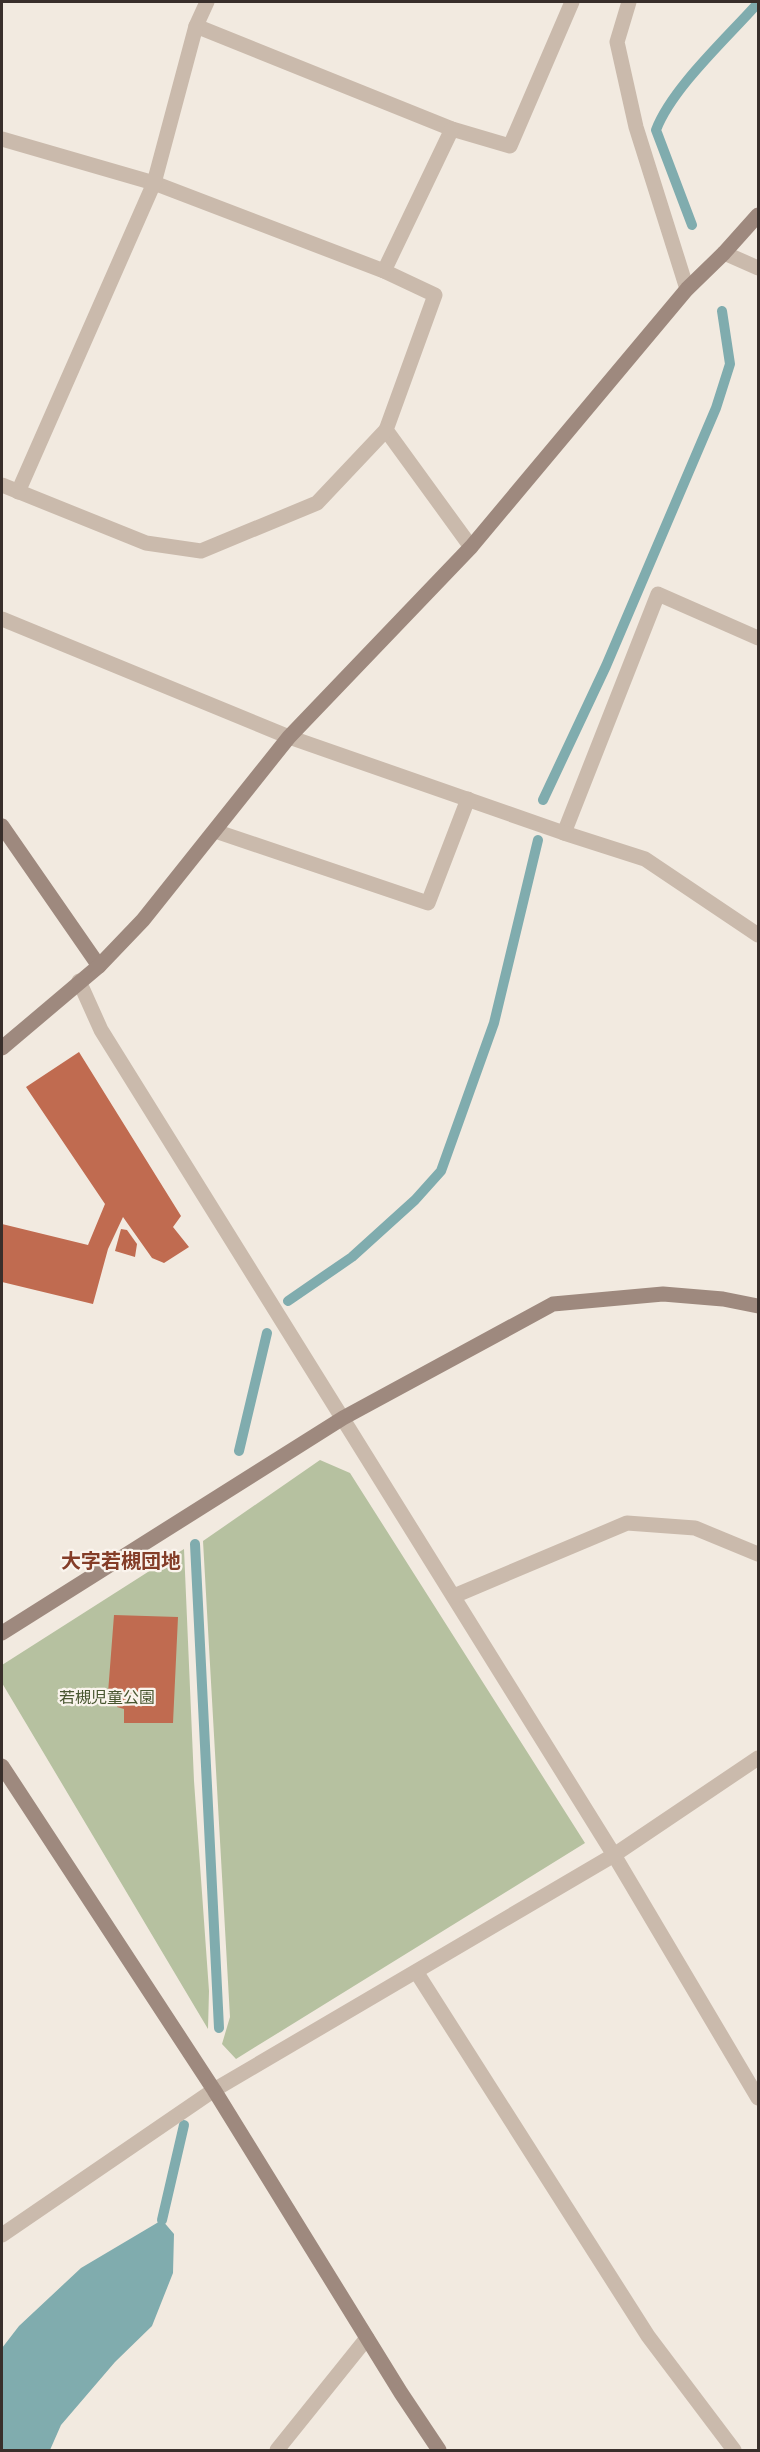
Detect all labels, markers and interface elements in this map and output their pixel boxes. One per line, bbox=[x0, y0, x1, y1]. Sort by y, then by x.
district label: 大字若槻団地 bbox=[61, 1549, 181, 1572]
park label: 若槻児童公園 bbox=[59, 1688, 155, 1706]

